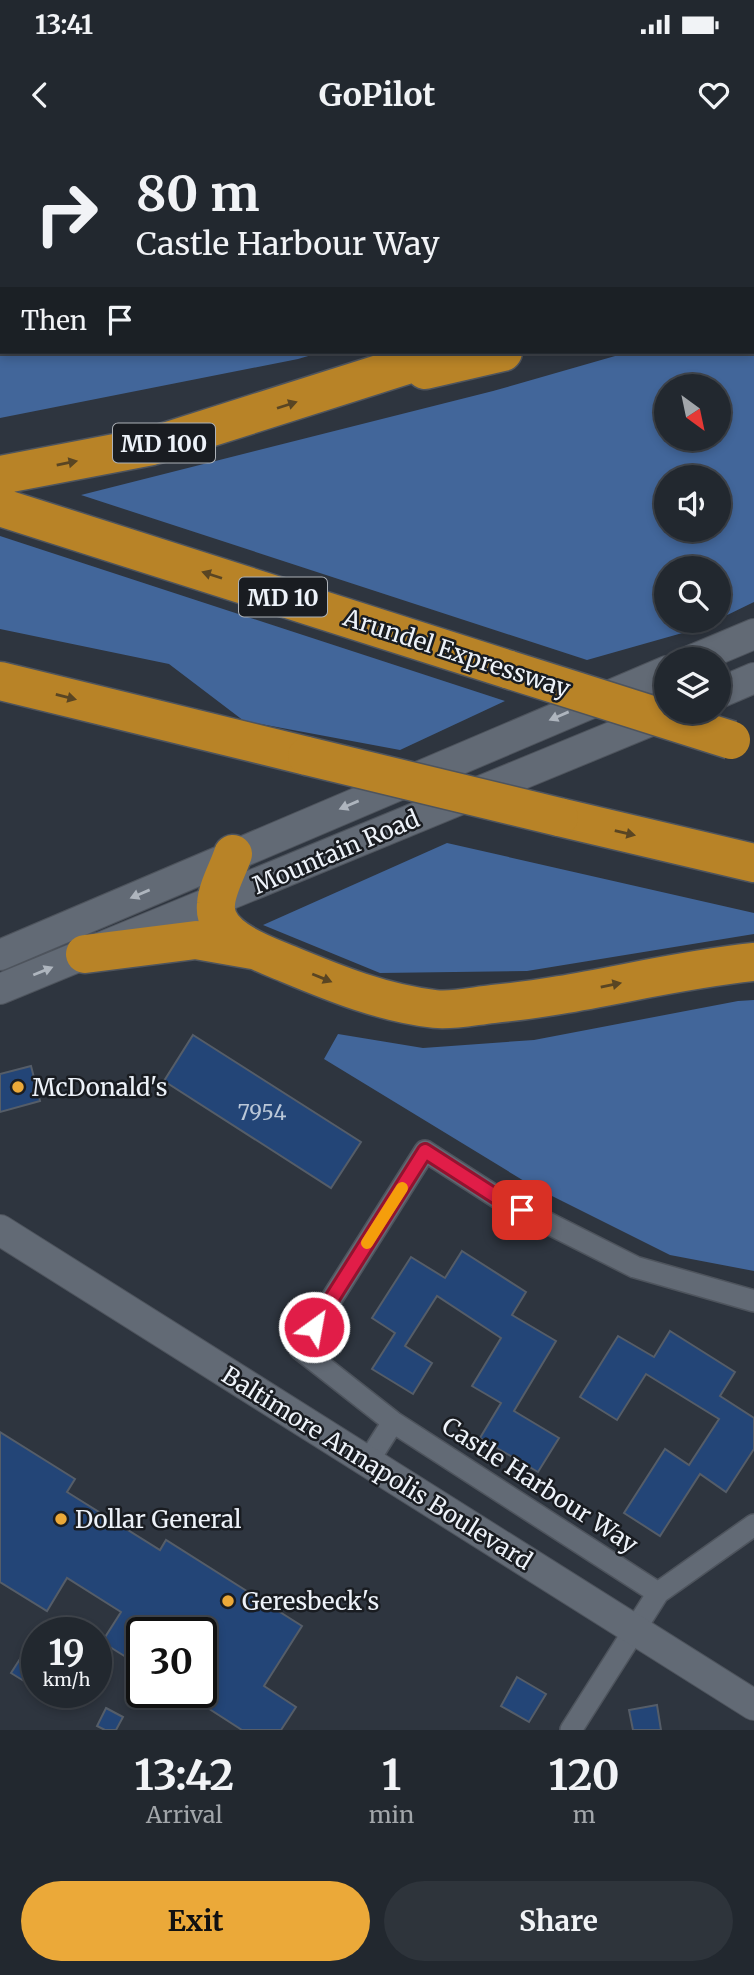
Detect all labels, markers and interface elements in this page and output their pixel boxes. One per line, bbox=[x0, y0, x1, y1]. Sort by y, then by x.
text: 13:41 bbox=[35, 8, 93, 41]
text: GoPilot bbox=[319, 75, 435, 115]
icon: back bbox=[21, 76, 59, 114]
icon: heart bbox=[695, 76, 733, 114]
text: 80 m bbox=[136, 163, 259, 224]
icon: right bbox=[21, 168, 112, 259]
text: Castle Harbour Way bbox=[136, 224, 440, 264]
icon: arrive bbox=[101, 301, 139, 339]
text: Then bbox=[21, 304, 87, 337]
north arrow bbox=[654, 374, 732, 452]
map controls bbox=[654, 374, 731, 724]
one-way arrow bbox=[277, 399, 298, 410]
road number: MD 100 bbox=[113, 424, 215, 462]
one-way arrow bbox=[56, 457, 78, 468]
button: sound bbox=[654, 465, 731, 542]
button: search bbox=[654, 556, 731, 633]
one-way arrow bbox=[201, 569, 222, 579]
road number: MD 10 bbox=[239, 578, 327, 617]
street label: Arundel Expressway bbox=[339, 601, 574, 704]
button: layers bbox=[654, 647, 731, 724]
one-way arrow bbox=[55, 692, 77, 703]
one-way arrow bbox=[548, 711, 569, 722]
one-way arrow bbox=[339, 799, 359, 811]
street label: Mountain Road bbox=[248, 803, 424, 901]
one-way arrow bbox=[614, 827, 636, 838]
one-way arrow bbox=[130, 888, 150, 900]
one-way arrow bbox=[32, 966, 53, 977]
one-way arrow bbox=[312, 972, 333, 983]
one-way arrow bbox=[600, 980, 622, 991]
place label: McDonald's bbox=[32, 1072, 167, 1103]
marker: McDonald's bbox=[10, 1079, 26, 1095]
house number: 7954 bbox=[238, 1099, 286, 1126]
pin bbox=[492, 1180, 552, 1240]
icon: arrive bbox=[503, 1191, 541, 1229]
position arrow bbox=[277, 1290, 351, 1364]
street label: Baltimore Annapolis Boulevard bbox=[216, 1359, 538, 1577]
street label: Castle Harbour Way bbox=[436, 1410, 644, 1560]
place label: Dollar General bbox=[75, 1504, 242, 1535]
marker: Dollar General bbox=[53, 1511, 69, 1527]
place label: Geresbeck's bbox=[242, 1586, 379, 1617]
marker: Geresbeck's bbox=[220, 1593, 236, 1609]
speed limit sign: 30 bbox=[126, 1617, 217, 1708]
text: 19 bbox=[48, 1631, 85, 1675]
text: km/h bbox=[43, 1668, 90, 1691]
text: 13:42 bbox=[134, 1749, 234, 1801]
text: 1 bbox=[382, 1749, 401, 1801]
text: 120 bbox=[549, 1749, 620, 1801]
text: Arrival bbox=[146, 1800, 223, 1829]
text: min bbox=[369, 1800, 414, 1829]
text: m bbox=[573, 1800, 596, 1829]
button: Exit bbox=[21, 1881, 370, 1961]
button: Share bbox=[384, 1881, 733, 1961]

